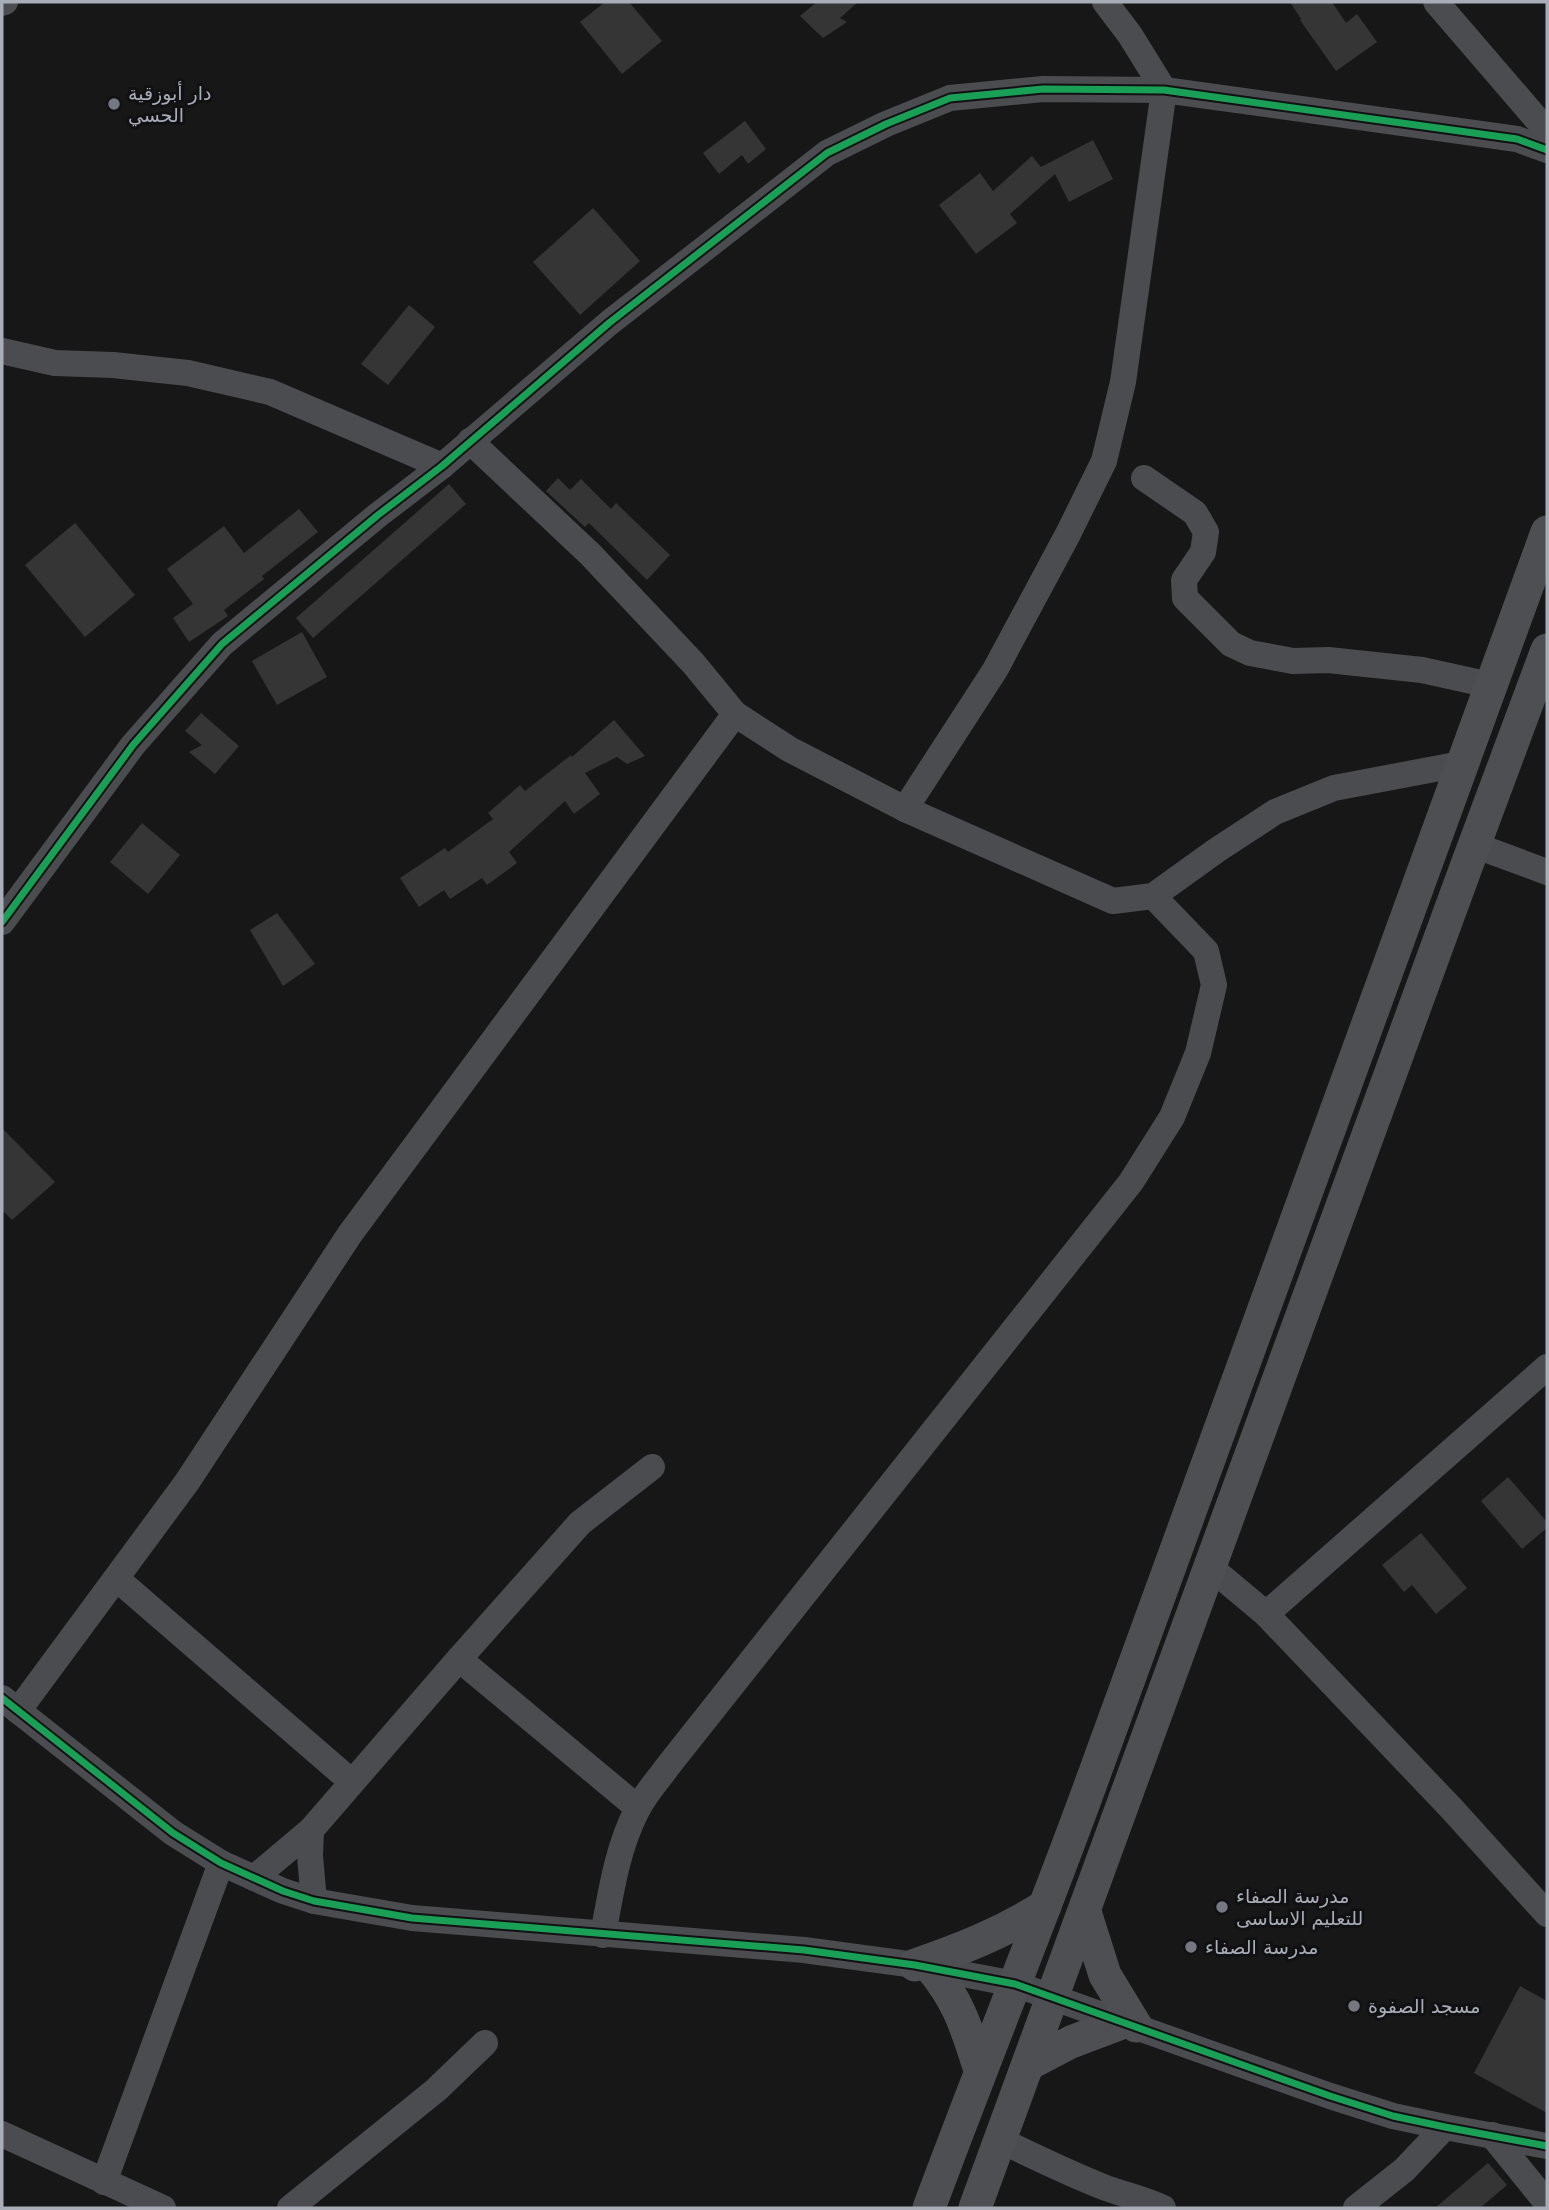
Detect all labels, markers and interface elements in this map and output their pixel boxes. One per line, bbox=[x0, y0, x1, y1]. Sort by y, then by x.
place label: دار أبوزقية الحسي bbox=[128, 81, 212, 127]
marker: دار أبوزقية الحسي bbox=[106, 96, 122, 112]
place label: مدرسة الصفاء للتعليم الاساسى bbox=[1236, 1885, 1363, 1930]
marker: مدرسة الصفاء للتعليم الاساسى bbox=[1214, 1899, 1230, 1915]
place label: مدرسة الصفاء bbox=[1205, 1936, 1318, 1959]
marker: مدرسة الصفاء bbox=[1183, 1939, 1199, 1955]
place label: مسجد الصفوة bbox=[1368, 1995, 1480, 2018]
marker: مسجد الصفوة bbox=[1346, 1998, 1362, 2014]

